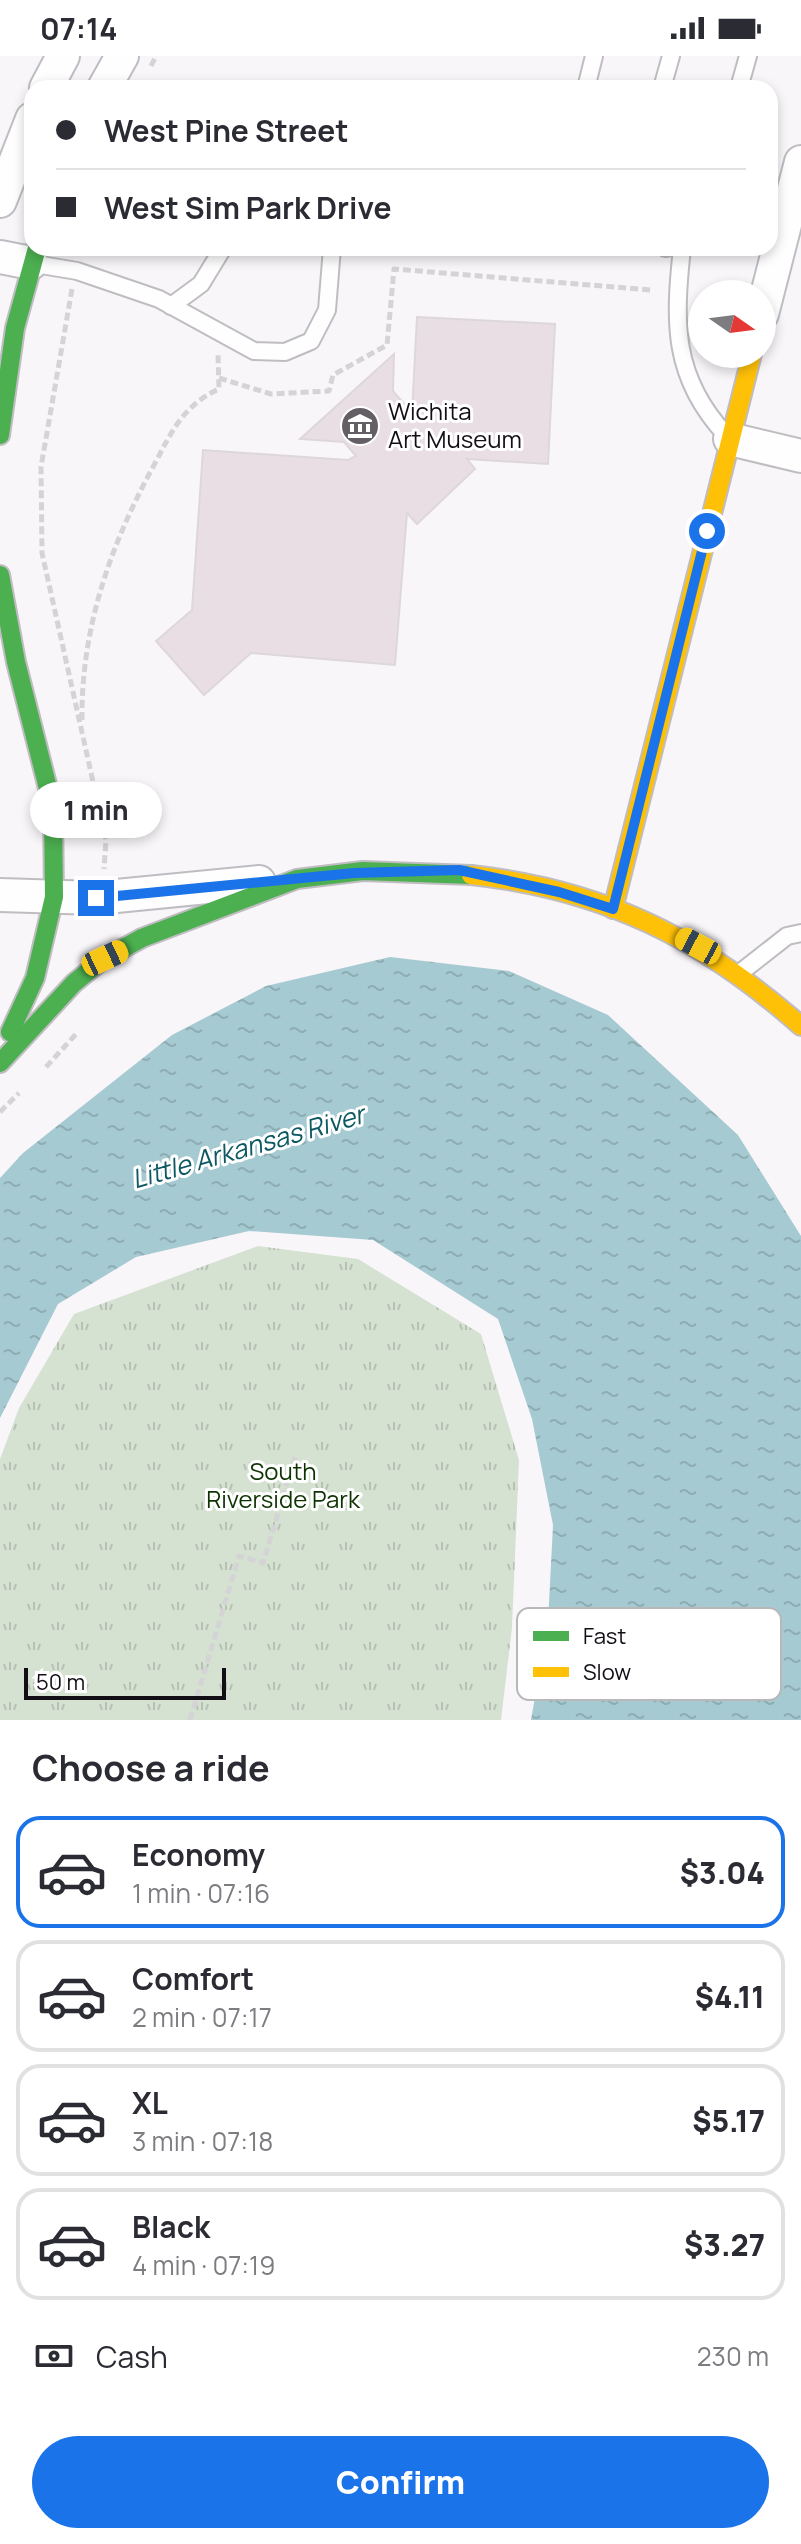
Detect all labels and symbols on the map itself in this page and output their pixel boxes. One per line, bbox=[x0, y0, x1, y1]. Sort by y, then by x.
north arrow bbox=[688, 280, 776, 368]
place label: Wichita Art Museum bbox=[388, 394, 522, 455]
museum icon: Wichita Art Museum bbox=[339, 405, 381, 447]
route start bbox=[689, 513, 725, 549]
callout: 1 min bbox=[30, 782, 162, 838]
route end bbox=[78, 880, 114, 916]
car bbox=[671, 924, 725, 968]
car bbox=[78, 937, 132, 979]
water label: Little Arkansas River bbox=[127, 1095, 372, 1196]
park label: South Riverside Park bbox=[206, 1454, 361, 1515]
legend bbox=[517, 1608, 781, 1700]
text: Fast bbox=[583, 1621, 626, 1651]
text: Slow bbox=[583, 1657, 631, 1687]
scale bar bbox=[24, 1664, 226, 1700]

